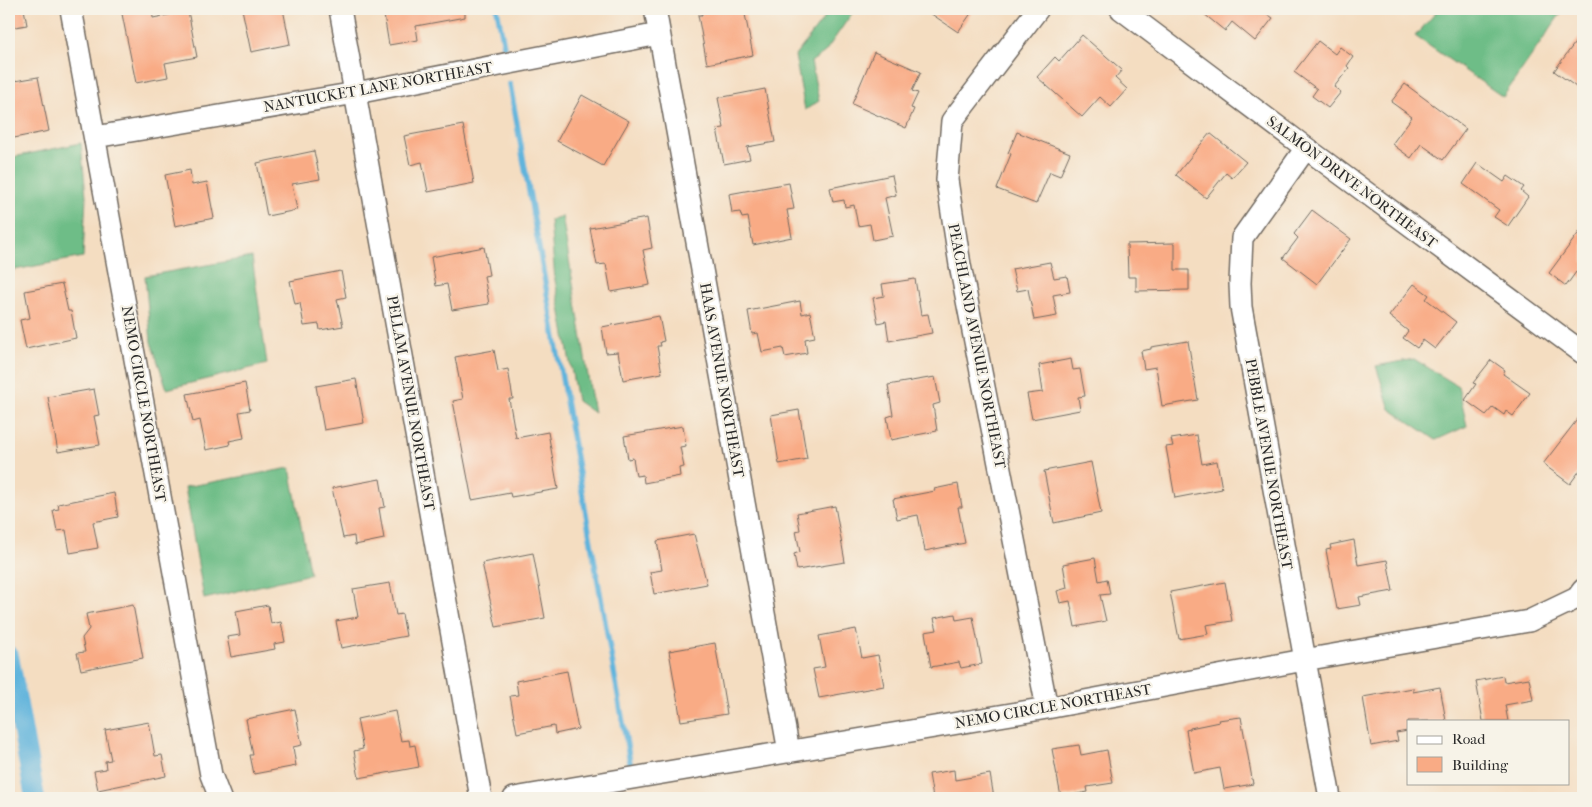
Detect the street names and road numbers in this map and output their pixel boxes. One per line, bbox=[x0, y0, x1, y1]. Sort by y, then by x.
street label: NANTUCKET LANE NORTHEAST bbox=[262, 58, 495, 116]
street label: SALMON DRIVE NORTHEAST bbox=[1263, 112, 1441, 252]
street label: PEACHLAND AVENUE NORTHEAST bbox=[944, 222, 1010, 471]
street label: HAAS AVENUE NORTHEAST bbox=[696, 281, 748, 480]
street label: PELLAM AVENUE NORTHEAST bbox=[383, 294, 439, 513]
street label: NEMO CIRCLE NORTHEAST bbox=[118, 304, 170, 504]
street label: PEBBLE AVENUE NORTHEAST bbox=[1242, 357, 1297, 572]
street label: NEMO CIRCLE NORTHEAST bbox=[953, 680, 1153, 732]

